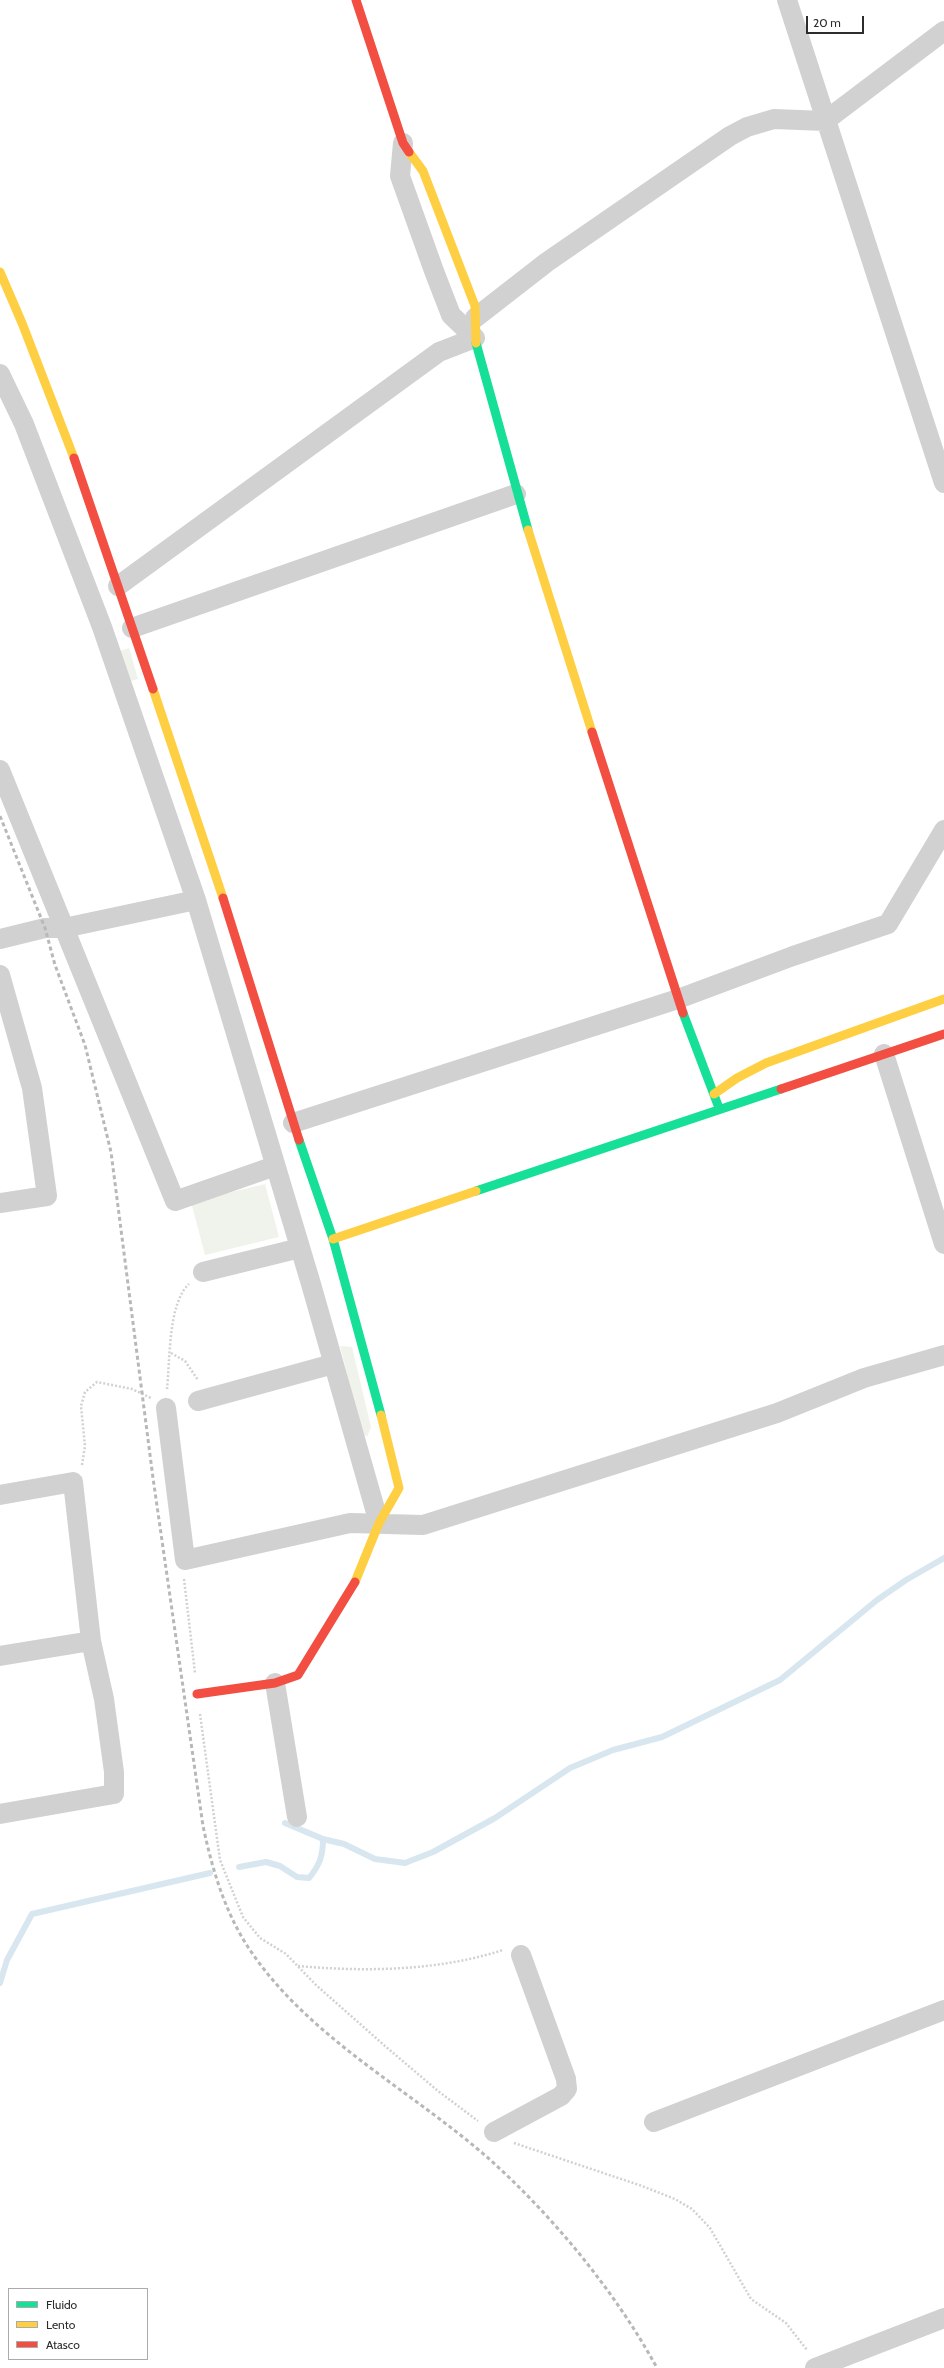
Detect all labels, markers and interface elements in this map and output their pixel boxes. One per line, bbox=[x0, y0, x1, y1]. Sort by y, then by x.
scale bar bbox=[808, 8, 866, 34]
text: 20 m bbox=[813, 15, 841, 30]
legend bbox=[8, 2288, 148, 2360]
text: Fluido bbox=[46, 2297, 77, 2312]
text: Lento bbox=[46, 2317, 75, 2332]
text: Atasco bbox=[46, 2337, 80, 2352]

